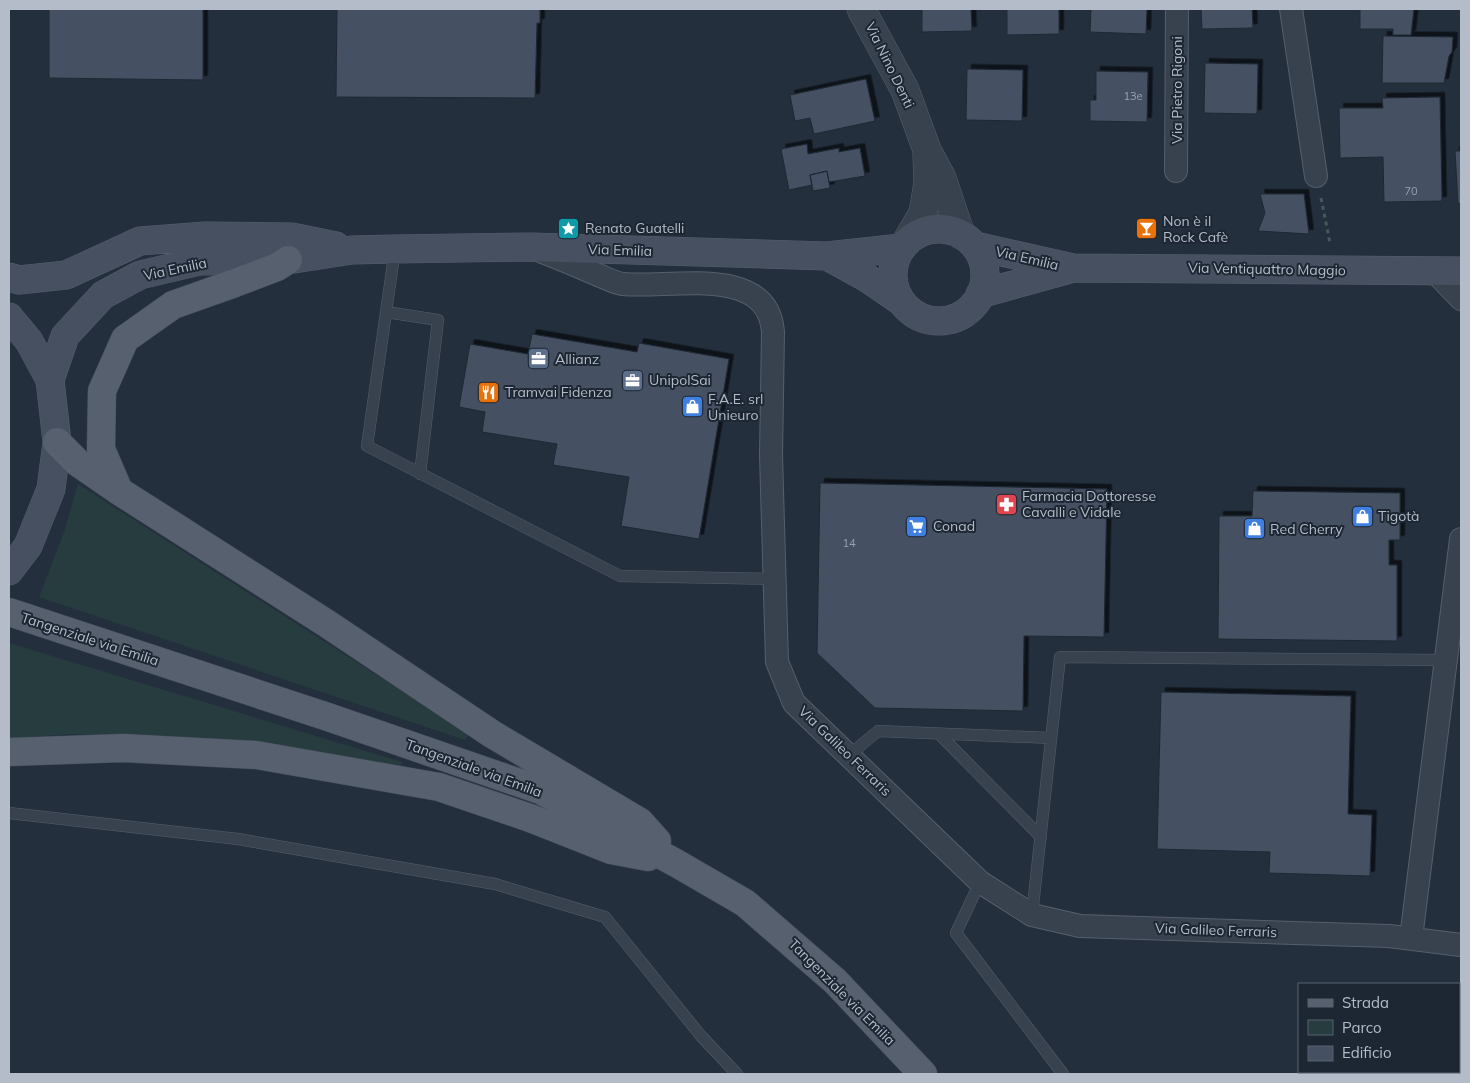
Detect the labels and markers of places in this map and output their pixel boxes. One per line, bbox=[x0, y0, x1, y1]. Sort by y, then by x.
place label: Non è il Rock Cafè bbox=[1163, 212, 1228, 246]
place icon: Renato Guatelli bbox=[557, 216, 581, 240]
bar icon: Non è il Rock Cafè bbox=[1135, 217, 1159, 241]
place label: Renato Guatelli bbox=[585, 219, 684, 237]
office icon: Allianz bbox=[527, 347, 551, 371]
place label: Allianz bbox=[555, 350, 599, 368]
office icon: UnipolSai bbox=[621, 368, 645, 392]
place label: UnipolSai bbox=[649, 371, 711, 389]
restaurant icon: Tramvai Fidenza bbox=[477, 380, 501, 404]
place label: Tramvai Fidenza bbox=[505, 383, 612, 401]
place label: F.A.E. srl Unieuro bbox=[708, 390, 763, 424]
shop icon: F.A.E. srl Unieuro bbox=[680, 395, 704, 419]
place label: Farmacia Dottoresse Cavalli e Vidale bbox=[1022, 487, 1156, 521]
pharmacy icon: Farmacia Dottoresse Cavalli e Vidale bbox=[994, 492, 1018, 516]
shop icon: Tigotà bbox=[1350, 504, 1374, 528]
place label: Tigotà bbox=[1378, 507, 1419, 525]
supermarket icon: Conad bbox=[905, 514, 929, 538]
place label: Conad bbox=[933, 517, 975, 535]
shop icon: Red Cherry bbox=[1242, 517, 1266, 541]
place label: Red Cherry bbox=[1270, 520, 1343, 538]

